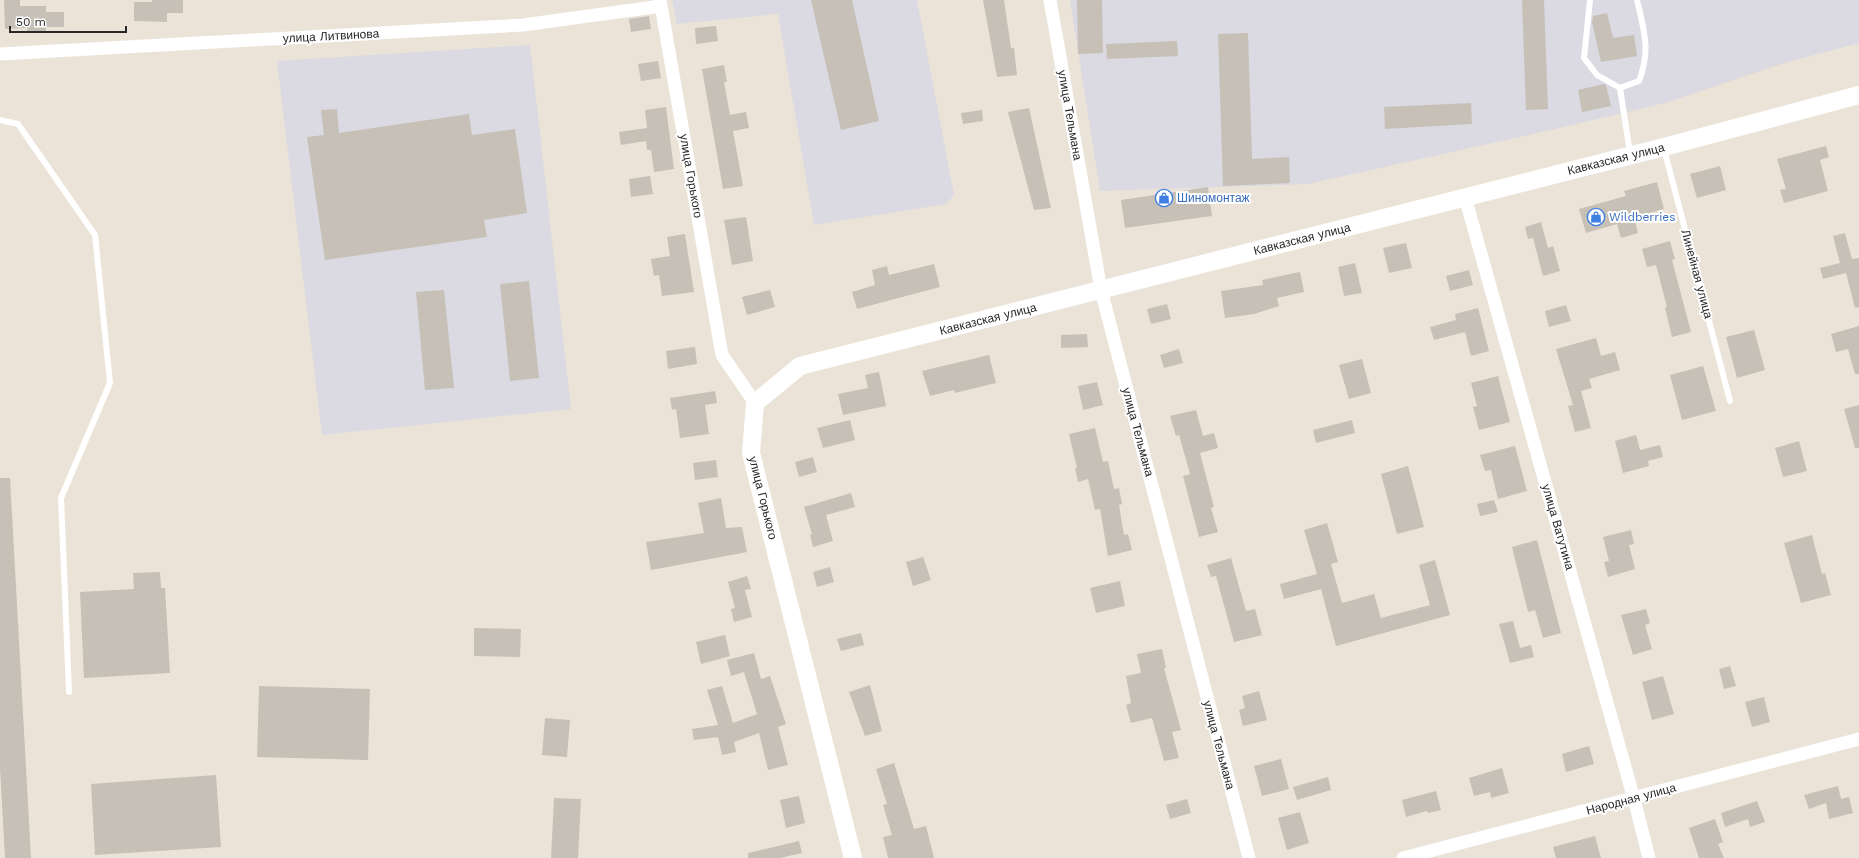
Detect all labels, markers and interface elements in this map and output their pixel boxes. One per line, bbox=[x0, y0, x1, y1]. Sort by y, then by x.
scale bar bbox=[10, 8, 126, 34]
text: 50 m bbox=[16, 15, 46, 29]
street label: улица Литвинова bbox=[282, 26, 380, 46]
street label: улица Тельмана bbox=[1055, 69, 1085, 162]
street label: улица Горького bbox=[677, 133, 705, 219]
street label: Кавказская улица bbox=[1566, 140, 1666, 178]
shop icon: Шиномонтаж bbox=[1154, 188, 1174, 208]
place label: Шиномонтаж bbox=[1177, 191, 1250, 205]
shop icon: Wildberries bbox=[1586, 207, 1606, 227]
place label: Wildberries bbox=[1609, 210, 1676, 224]
street label: Кавказская улица bbox=[1252, 220, 1352, 258]
street label: Линейная улица bbox=[1678, 228, 1716, 320]
street label: Кавказская улица bbox=[938, 300, 1038, 338]
street label: улица Тельмана bbox=[1119, 386, 1157, 478]
street label: улица Горького bbox=[746, 455, 780, 541]
street label: улица Ватутина bbox=[1539, 482, 1577, 572]
street label: улица Тельмана bbox=[1200, 699, 1238, 791]
street label: Народная улица bbox=[1585, 780, 1678, 818]

